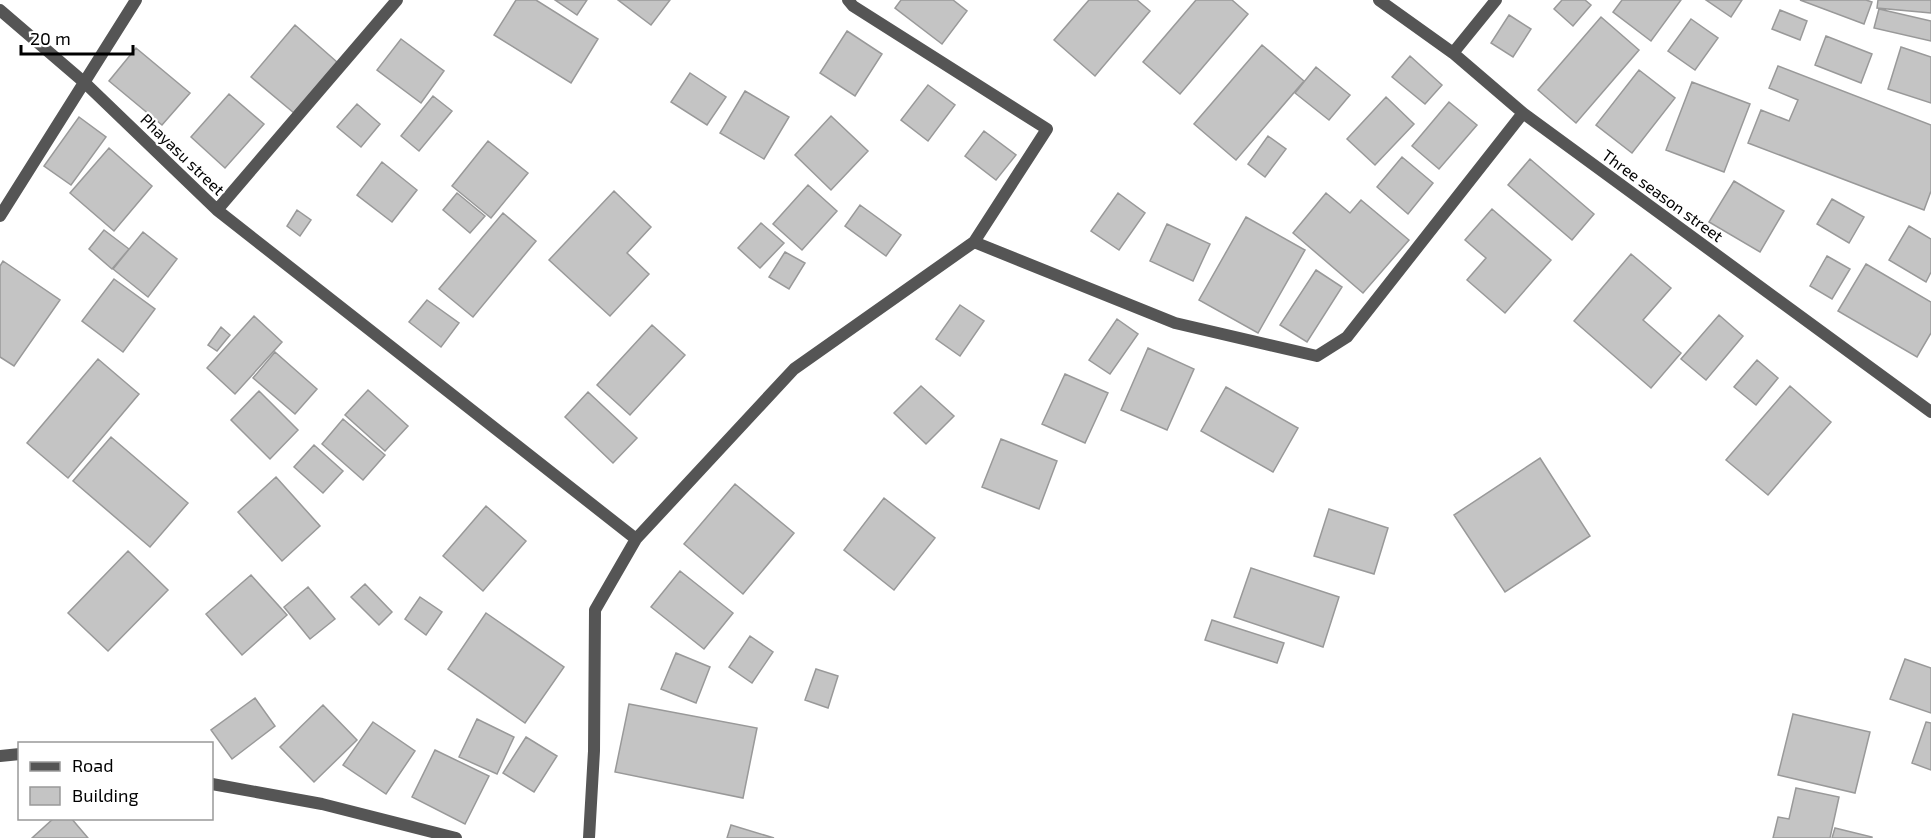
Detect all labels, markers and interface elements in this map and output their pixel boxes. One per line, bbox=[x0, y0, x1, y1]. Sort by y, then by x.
scale bar bbox=[21, 18, 134, 56]
text: 20 m bbox=[30, 27, 71, 49]
street label: Phayasu street bbox=[137, 109, 229, 199]
street label: Three season street bbox=[1599, 145, 1727, 245]
legend bbox=[18, 742, 213, 820]
text: Road bbox=[72, 754, 113, 776]
text: Building bbox=[72, 784, 139, 806]

